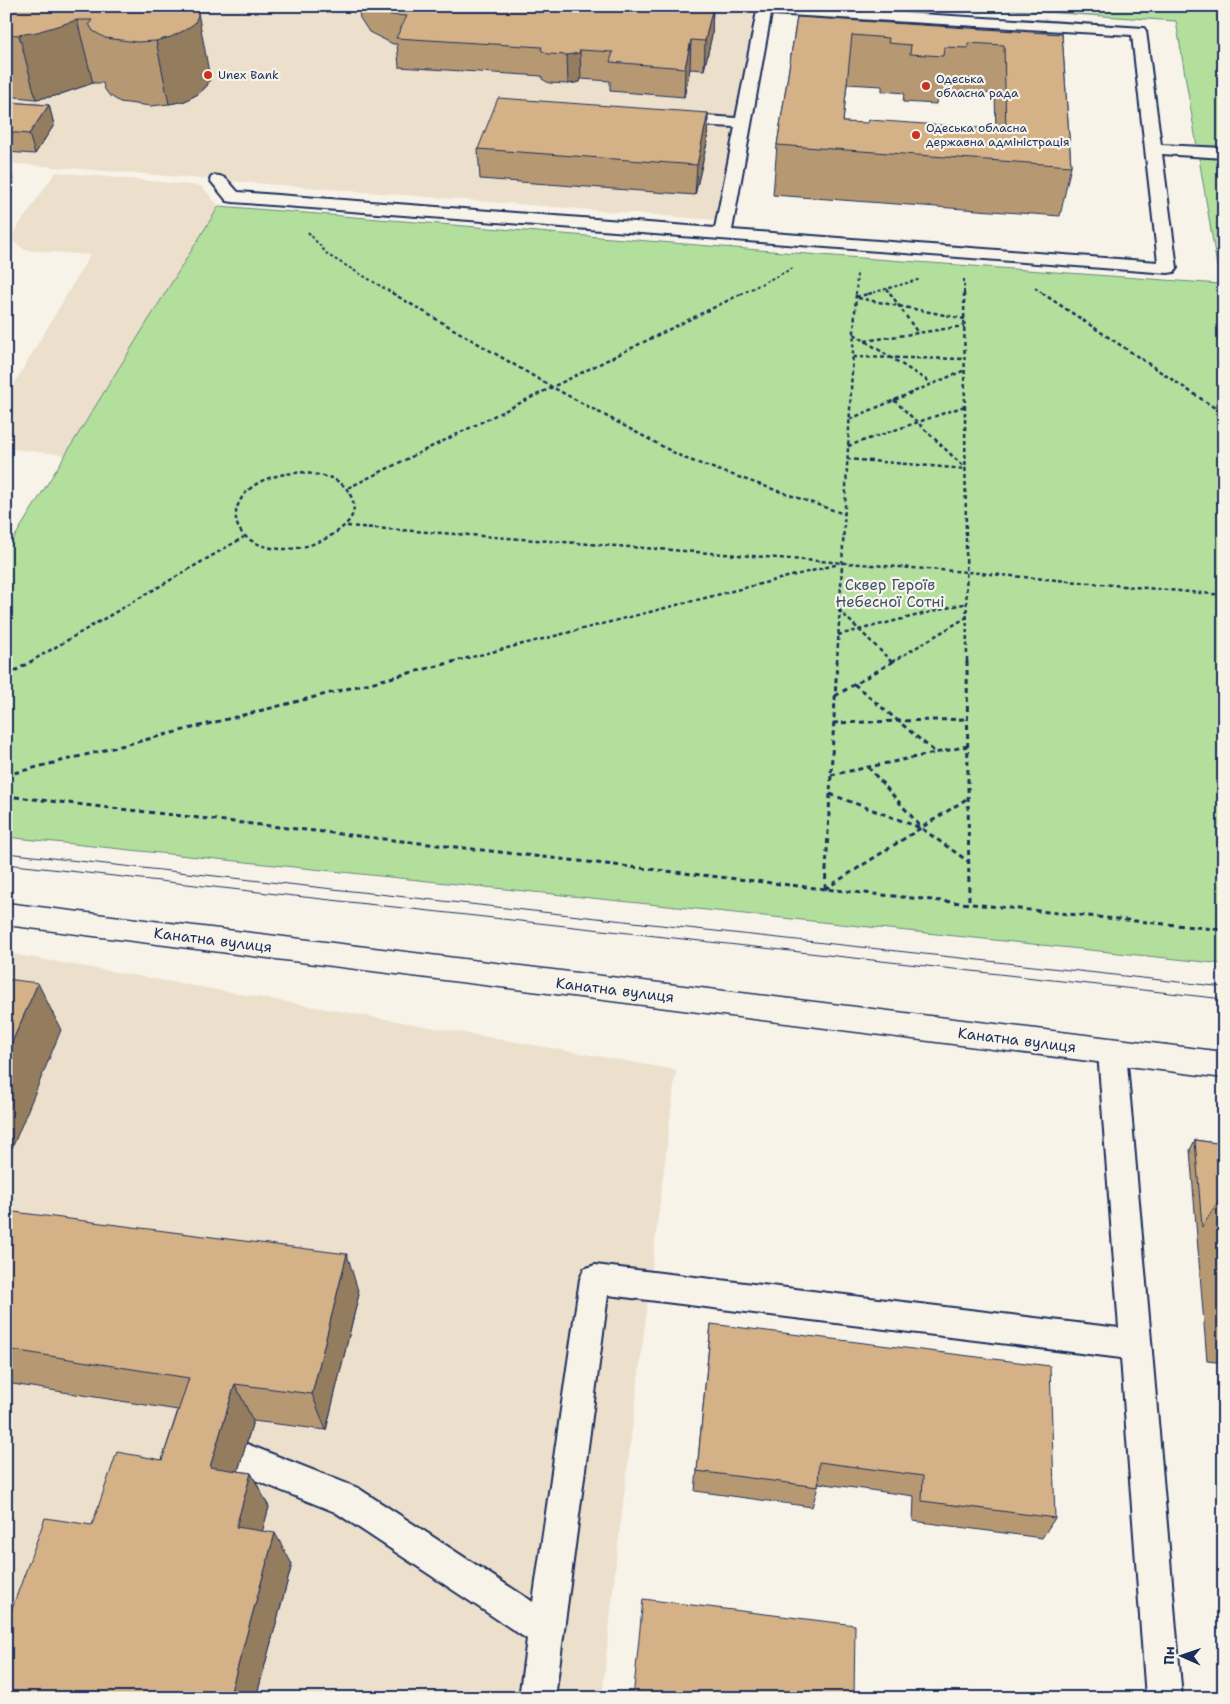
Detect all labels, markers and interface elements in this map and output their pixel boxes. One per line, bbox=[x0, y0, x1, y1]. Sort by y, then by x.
place label: Unex Bank bbox=[218, 67, 279, 83]
marker: Unex Bank bbox=[202, 69, 214, 81]
place label: Одеська обласна рада bbox=[936, 71, 1019, 101]
marker: Одеська обласна рада bbox=[920, 80, 932, 92]
place label: Одеська обласна державна адміністрація bbox=[926, 120, 1070, 150]
marker: Одеська обласна державна адміністрація bbox=[910, 129, 922, 141]
park label: Сквер Героїв Небесної Сотні bbox=[835, 575, 945, 612]
street label: Канатна вулиця bbox=[153, 923, 273, 957]
street label: Канатна вулиця bbox=[555, 973, 675, 1007]
street label: Канатна вулиця bbox=[957, 1023, 1077, 1057]
north arrow bbox=[1158, 1632, 1208, 1682]
text: Пн bbox=[1160, 1646, 1178, 1665]

